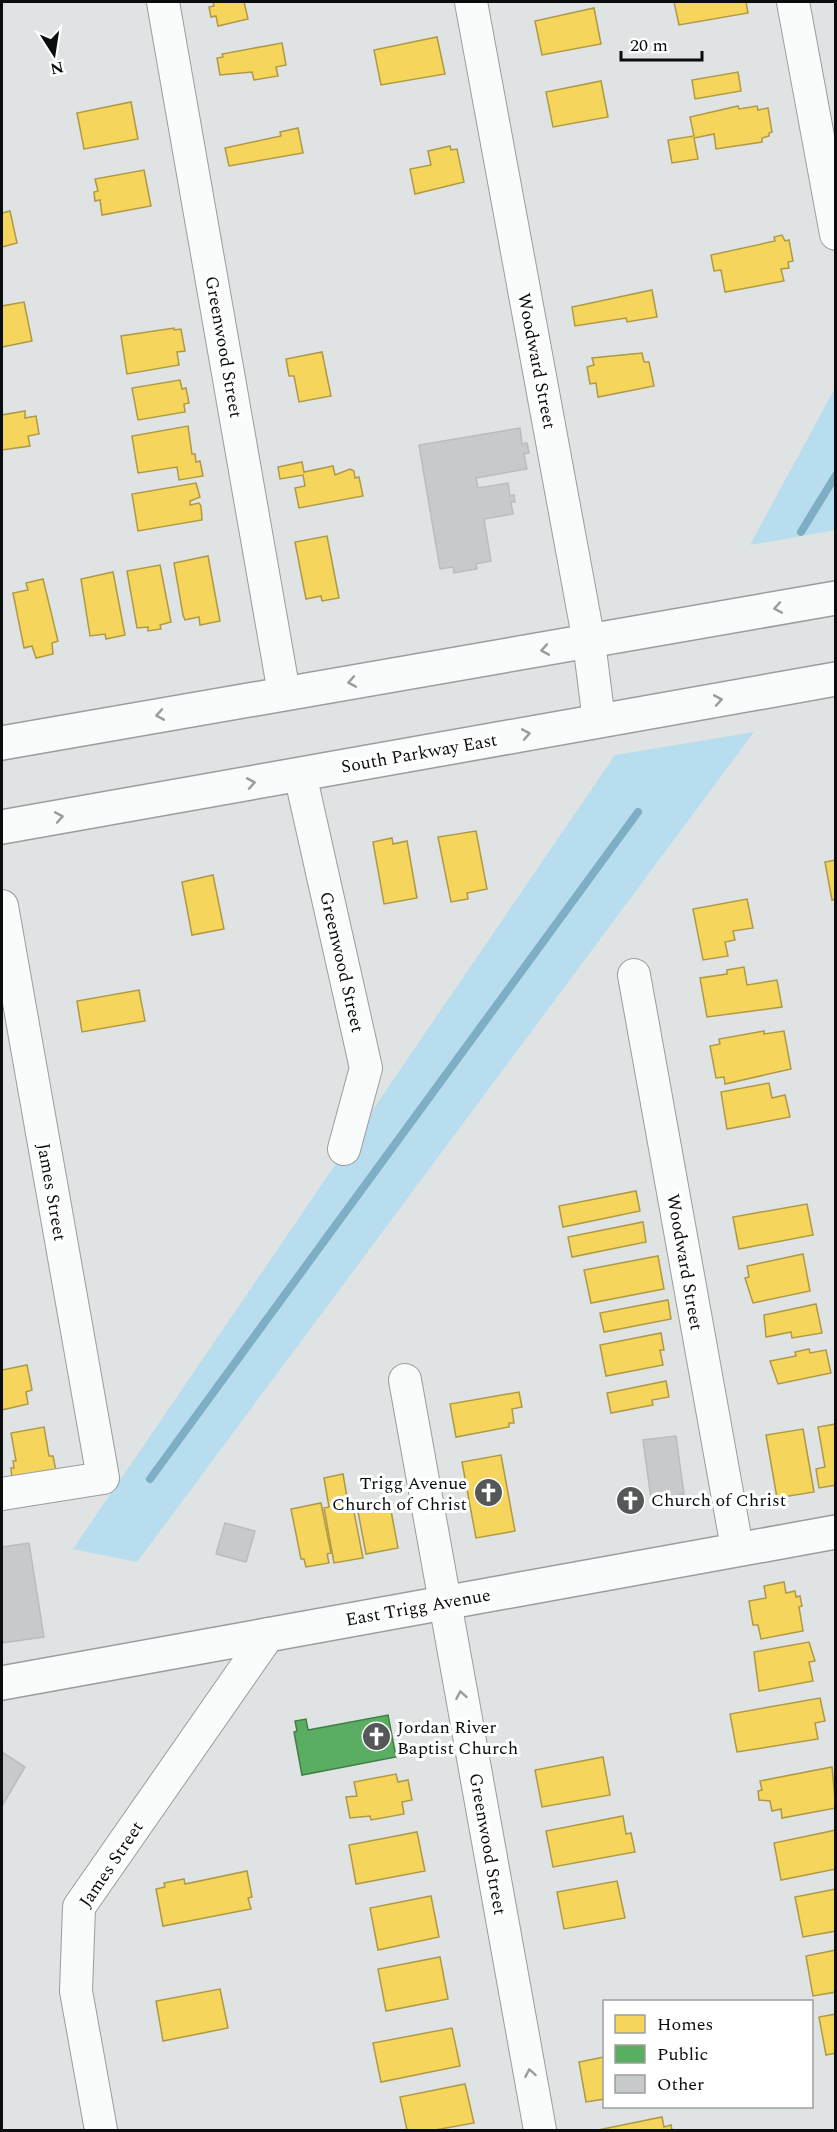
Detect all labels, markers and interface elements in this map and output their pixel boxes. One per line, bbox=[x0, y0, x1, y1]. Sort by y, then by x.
north arrow bbox=[24, 24, 84, 84]
scale bar bbox=[621, 24, 702, 62]
text: 20 m bbox=[630, 32, 668, 59]
text: N bbox=[48, 55, 66, 81]
street label: Greenwood Street bbox=[198, 274, 249, 420]
street label: Woodward Street bbox=[510, 291, 563, 432]
one-way arrow bbox=[773, 601, 783, 614]
one-way arrow bbox=[540, 643, 549, 655]
one-way arrow bbox=[348, 675, 358, 688]
one-way arrow bbox=[712, 694, 722, 707]
one-way arrow bbox=[156, 708, 166, 721]
street label: South Parkway East bbox=[339, 726, 499, 781]
one-way arrow bbox=[521, 729, 530, 741]
one-way arrow bbox=[246, 777, 256, 790]
one-way arrow bbox=[54, 811, 64, 824]
street label: Greenwood Street bbox=[312, 889, 371, 1035]
street label: James Street bbox=[30, 1141, 73, 1243]
street label: Woodward Street bbox=[659, 1192, 710, 1333]
place label: Trigg Avenue Church of Christ bbox=[332, 1470, 467, 1518]
church icon: Trigg Avenue Church of Christ bbox=[472, 1477, 504, 1509]
church icon: Church of Christ bbox=[614, 1484, 646, 1516]
place label: Church of Christ bbox=[651, 1487, 786, 1514]
street label: East Trigg Avenue bbox=[344, 1581, 493, 1634]
one-way arrow bbox=[456, 1690, 468, 1700]
place label: Jordan River Baptist Church bbox=[397, 1714, 518, 1762]
church icon: Jordan River Baptist Church bbox=[360, 1721, 392, 1753]
street label: Greenwood Street bbox=[462, 1771, 513, 1917]
street label: James Street bbox=[73, 1816, 150, 1913]
legend bbox=[603, 2000, 813, 2108]
text: Homes bbox=[657, 2011, 713, 2038]
text: Public bbox=[657, 2041, 708, 2068]
one-way arrow bbox=[524, 2068, 537, 2078]
text: Other bbox=[657, 2071, 704, 2098]

